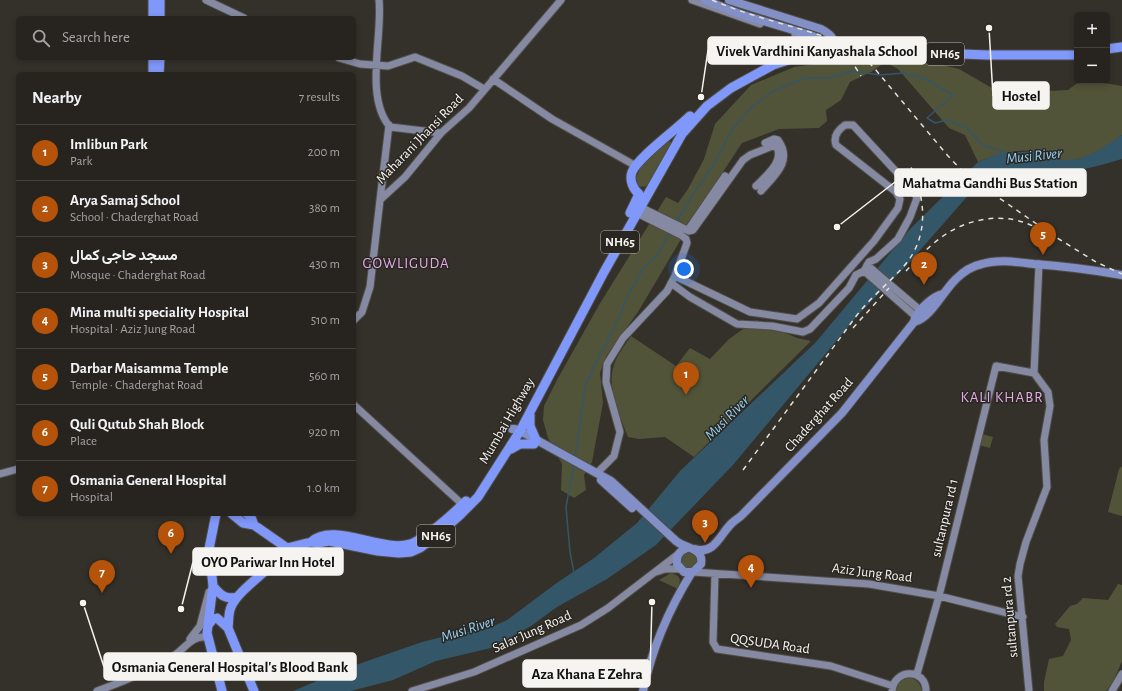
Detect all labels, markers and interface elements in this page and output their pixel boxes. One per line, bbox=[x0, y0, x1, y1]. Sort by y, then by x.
map controls bbox=[1074, 12, 1110, 84]
button: + bbox=[1074, 12, 1110, 48]
search box bbox=[16, 16, 356, 60]
icon: search bbox=[30, 27, 52, 49]
text: Search here bbox=[62, 30, 130, 45]
callout: Vivek Vardhini Kanyashala School bbox=[708, 37, 926, 64]
road number: NH65 bbox=[926, 43, 964, 65]
text: Vivek Vardhini Kanyashala School bbox=[716, 44, 918, 59]
button: − bbox=[1074, 48, 1110, 84]
callout: Hostel bbox=[993, 82, 1049, 109]
text: Nearby bbox=[32, 89, 82, 106]
text: Hostel bbox=[1001, 89, 1041, 104]
text: 7 results bbox=[299, 91, 340, 104]
street label: Maharani Jhansi Road bbox=[374, 92, 466, 186]
text: Imlibun Park bbox=[70, 137, 148, 152]
text: 1 bbox=[43, 146, 47, 159]
text: 200 m bbox=[308, 146, 340, 159]
water label: Musi River bbox=[1005, 146, 1064, 166]
text: Park bbox=[70, 155, 92, 168]
callout: Mahatma Gandhi Bus Station bbox=[895, 169, 1086, 196]
text: Mahatma Gandhi Bus Station bbox=[902, 176, 1078, 191]
text: Arya Samaj School bbox=[70, 193, 180, 208]
text: 2 bbox=[42, 202, 48, 215]
text: 380 m bbox=[309, 202, 340, 215]
text: School · Chaderghat Road bbox=[70, 211, 199, 224]
pin: 5 bbox=[1030, 222, 1056, 255]
road number: NH65 bbox=[601, 231, 639, 253]
text: مسجد حاجی کمال bbox=[70, 248, 178, 263]
pin: 2 bbox=[911, 252, 937, 285]
district label: GOWLIGUDA bbox=[362, 256, 450, 271]
text: 3 bbox=[42, 258, 48, 271]
text: 430 m bbox=[309, 258, 340, 271]
your location bbox=[674, 259, 694, 279]
text: Mosque · Chaderghat Road bbox=[70, 269, 205, 282]
text: Mina multi speciality Hospital bbox=[70, 305, 249, 320]
text: 4 bbox=[42, 314, 48, 327]
text: 510 m bbox=[311, 314, 340, 327]
text: Hospital · Aziz Jung Road bbox=[70, 323, 195, 336]
text: Darbar Maisamma Temple bbox=[70, 361, 228, 376]
pin: 1 bbox=[673, 362, 699, 395]
text: 5 bbox=[42, 370, 48, 383]
text: 560 m bbox=[309, 370, 340, 383]
street label: Chaderghat Road bbox=[782, 375, 856, 455]
street label: Mumbai Highway bbox=[477, 376, 537, 466]
text: Temple · Chaderghat Road bbox=[70, 379, 203, 392]
district label: KALI KHABR bbox=[960, 390, 1044, 405]
water label: Musi River bbox=[702, 392, 753, 443]
text: Quli Qutub Shah Block bbox=[70, 417, 204, 432]
text: 6 bbox=[42, 426, 48, 439]
text: 920 m bbox=[309, 426, 340, 439]
text: Place bbox=[70, 435, 97, 448]
text: Osmania General Hospital bbox=[70, 473, 227, 488]
street label: sultanpura rd 1 bbox=[929, 477, 961, 559]
text: 7 bbox=[42, 482, 48, 495]
text: 1.0 km bbox=[307, 482, 340, 495]
text: Hospital bbox=[70, 491, 113, 504]
pin: 3 bbox=[692, 510, 718, 543]
pin: 6 bbox=[158, 521, 184, 554]
road number: NH65 bbox=[417, 525, 455, 547]
callout: OYO Pariwar Inn Hotel bbox=[193, 548, 343, 575]
text: OYO Pariwar Inn Hotel bbox=[201, 555, 335, 570]
pin: 4 bbox=[738, 555, 764, 588]
pin: 7 bbox=[89, 560, 115, 593]
street label: Aziz Jung Road bbox=[831, 561, 913, 585]
street label: sultanpura rd 2 bbox=[999, 576, 1021, 658]
street label: Salar Jung Road bbox=[490, 608, 574, 656]
water label: Musi River bbox=[439, 613, 498, 645]
street label: QQSUDA Road bbox=[729, 631, 811, 657]
callout: Osmania General Hospital's Blood Bank bbox=[104, 653, 356, 680]
text: Osmania General Hospital's Blood Bank bbox=[112, 660, 349, 675]
callout: Aza Khana E Zehra bbox=[523, 660, 650, 687]
text: Aza Khana E Zehra bbox=[531, 667, 643, 682]

